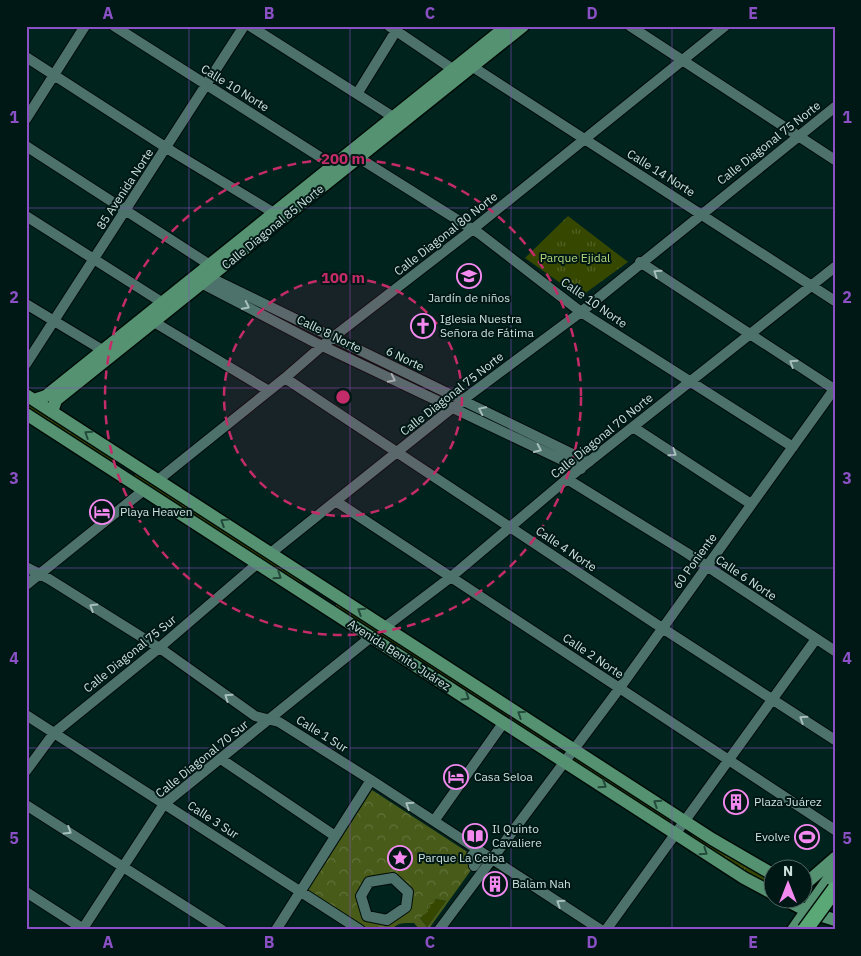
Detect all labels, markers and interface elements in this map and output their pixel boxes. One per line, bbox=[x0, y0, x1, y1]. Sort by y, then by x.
text: A bbox=[103, 3, 114, 23]
text: B bbox=[264, 3, 275, 23]
text: C bbox=[425, 3, 435, 23]
text: D bbox=[586, 3, 598, 23]
text: E bbox=[748, 3, 758, 23]
street label: Calle 10 Norte bbox=[198, 61, 272, 115]
street label: Calle Diagonal 75 Norte bbox=[714, 97, 824, 188]
text: 1 bbox=[9, 107, 19, 127]
text: 1 bbox=[842, 107, 852, 127]
street label: 85 Avenida Norte bbox=[93, 145, 157, 232]
street label: Calle 14 Norte bbox=[624, 146, 698, 200]
text: 200 m bbox=[321, 149, 365, 168]
street label: Calle Diagonal 85 Norte bbox=[219, 181, 327, 272]
street label: Calle Diagonal 80 Norte bbox=[391, 188, 501, 279]
park label: Parque Ejidal bbox=[540, 250, 610, 265]
school or university icon: Jardín de niños bbox=[456, 263, 482, 289]
text: 100 m bbox=[321, 268, 365, 287]
one-way arrow bbox=[654, 270, 663, 279]
street label: Calle 10 Norte bbox=[558, 274, 631, 331]
text: 2 bbox=[9, 287, 19, 307]
text: 2 bbox=[842, 287, 852, 307]
place label: Jardín de niños bbox=[428, 290, 510, 305]
one-way arrow bbox=[241, 300, 250, 310]
street label: Calle 8 Norte bbox=[294, 311, 364, 356]
place label: Iglesia Nuestra Señora de Fátima bbox=[440, 311, 534, 340]
church icon: Iglesia Nuestra Señora de Fátima bbox=[410, 313, 436, 339]
street label: 6 Norte bbox=[384, 343, 427, 374]
street label: Calle Diagonal 75 Norte bbox=[397, 348, 507, 439]
one-way arrow bbox=[789, 360, 798, 369]
one-way arrow bbox=[386, 372, 395, 382]
centre of rings bbox=[334, 388, 352, 406]
street label: Calle Diagonal 70 Norte bbox=[548, 390, 656, 481]
one-way arrow bbox=[478, 406, 487, 416]
one-way arrow bbox=[84, 431, 93, 441]
one-way arrow bbox=[533, 442, 542, 453]
one-way arrow bbox=[668, 447, 677, 457]
text: 3 bbox=[9, 468, 19, 488]
text: 3 bbox=[842, 468, 852, 488]
hotel icon: Playa Heaven bbox=[89, 499, 115, 525]
place label: Playa Heaven bbox=[120, 504, 193, 519]
one-way arrow bbox=[220, 519, 229, 529]
street label: Calle 4 Norte bbox=[533, 523, 600, 575]
street label: 60 Poniente bbox=[669, 530, 720, 591]
street label: Calle 6 Norte bbox=[713, 552, 780, 604]
one-way arrow bbox=[272, 570, 282, 579]
one-way arrow bbox=[89, 603, 98, 613]
one-way arrow bbox=[357, 607, 366, 617]
street label: Calle Diagonal 75 Sur bbox=[80, 611, 180, 696]
street label: Avenida Benito Juárez bbox=[345, 616, 454, 694]
street label: Calle 2 Norte bbox=[560, 630, 627, 682]
text: 4 bbox=[9, 648, 19, 668]
text: 4 bbox=[842, 648, 852, 668]
one-way arrow bbox=[461, 691, 470, 701]
one-way arrow bbox=[224, 694, 234, 703]
one-way arrow bbox=[517, 711, 526, 720]
street label: Calle 1 Sur bbox=[294, 712, 351, 756]
street label: Calle Diagonal 70 Sur bbox=[152, 716, 252, 801]
one-way arrow bbox=[800, 716, 809, 726]
hotel icon: Casa Seloa bbox=[443, 764, 469, 790]
place label: Casa Seloa bbox=[474, 769, 533, 784]
one-way arrow bbox=[598, 778, 607, 788]
building icon: Plaza Juárez bbox=[723, 789, 749, 815]
place label: Plaza Juárez bbox=[754, 794, 822, 809]
street label: Calle 3 Sur bbox=[185, 798, 242, 842]
one-way arrow bbox=[653, 799, 662, 809]
one-way arrow bbox=[406, 801, 415, 811]
place label: Il Quinto Cavaliere bbox=[492, 821, 542, 850]
library icon: Il Quinto Cavaliere bbox=[462, 823, 488, 849]
sports icon: Evolve bbox=[794, 824, 820, 850]
one-way arrow bbox=[62, 825, 71, 835]
text: 5 bbox=[9, 828, 19, 848]
text: 5 bbox=[842, 828, 852, 848]
place label: Evolve bbox=[755, 829, 790, 844]
place icon: Parque La Ceiba bbox=[387, 845, 413, 871]
one-way arrow bbox=[699, 845, 708, 855]
place label: Parque La Ceiba bbox=[418, 850, 505, 865]
north arrow bbox=[764, 858, 814, 908]
text: N bbox=[783, 862, 793, 880]
building icon: Balam Nah bbox=[482, 871, 508, 897]
place label: Balam Nah bbox=[512, 876, 571, 891]
one-way arrow bbox=[556, 900, 565, 910]
text: A bbox=[103, 932, 114, 952]
text: B bbox=[264, 932, 275, 952]
text: C bbox=[425, 932, 435, 952]
text: D bbox=[586, 932, 598, 952]
text: E bbox=[748, 932, 758, 952]

